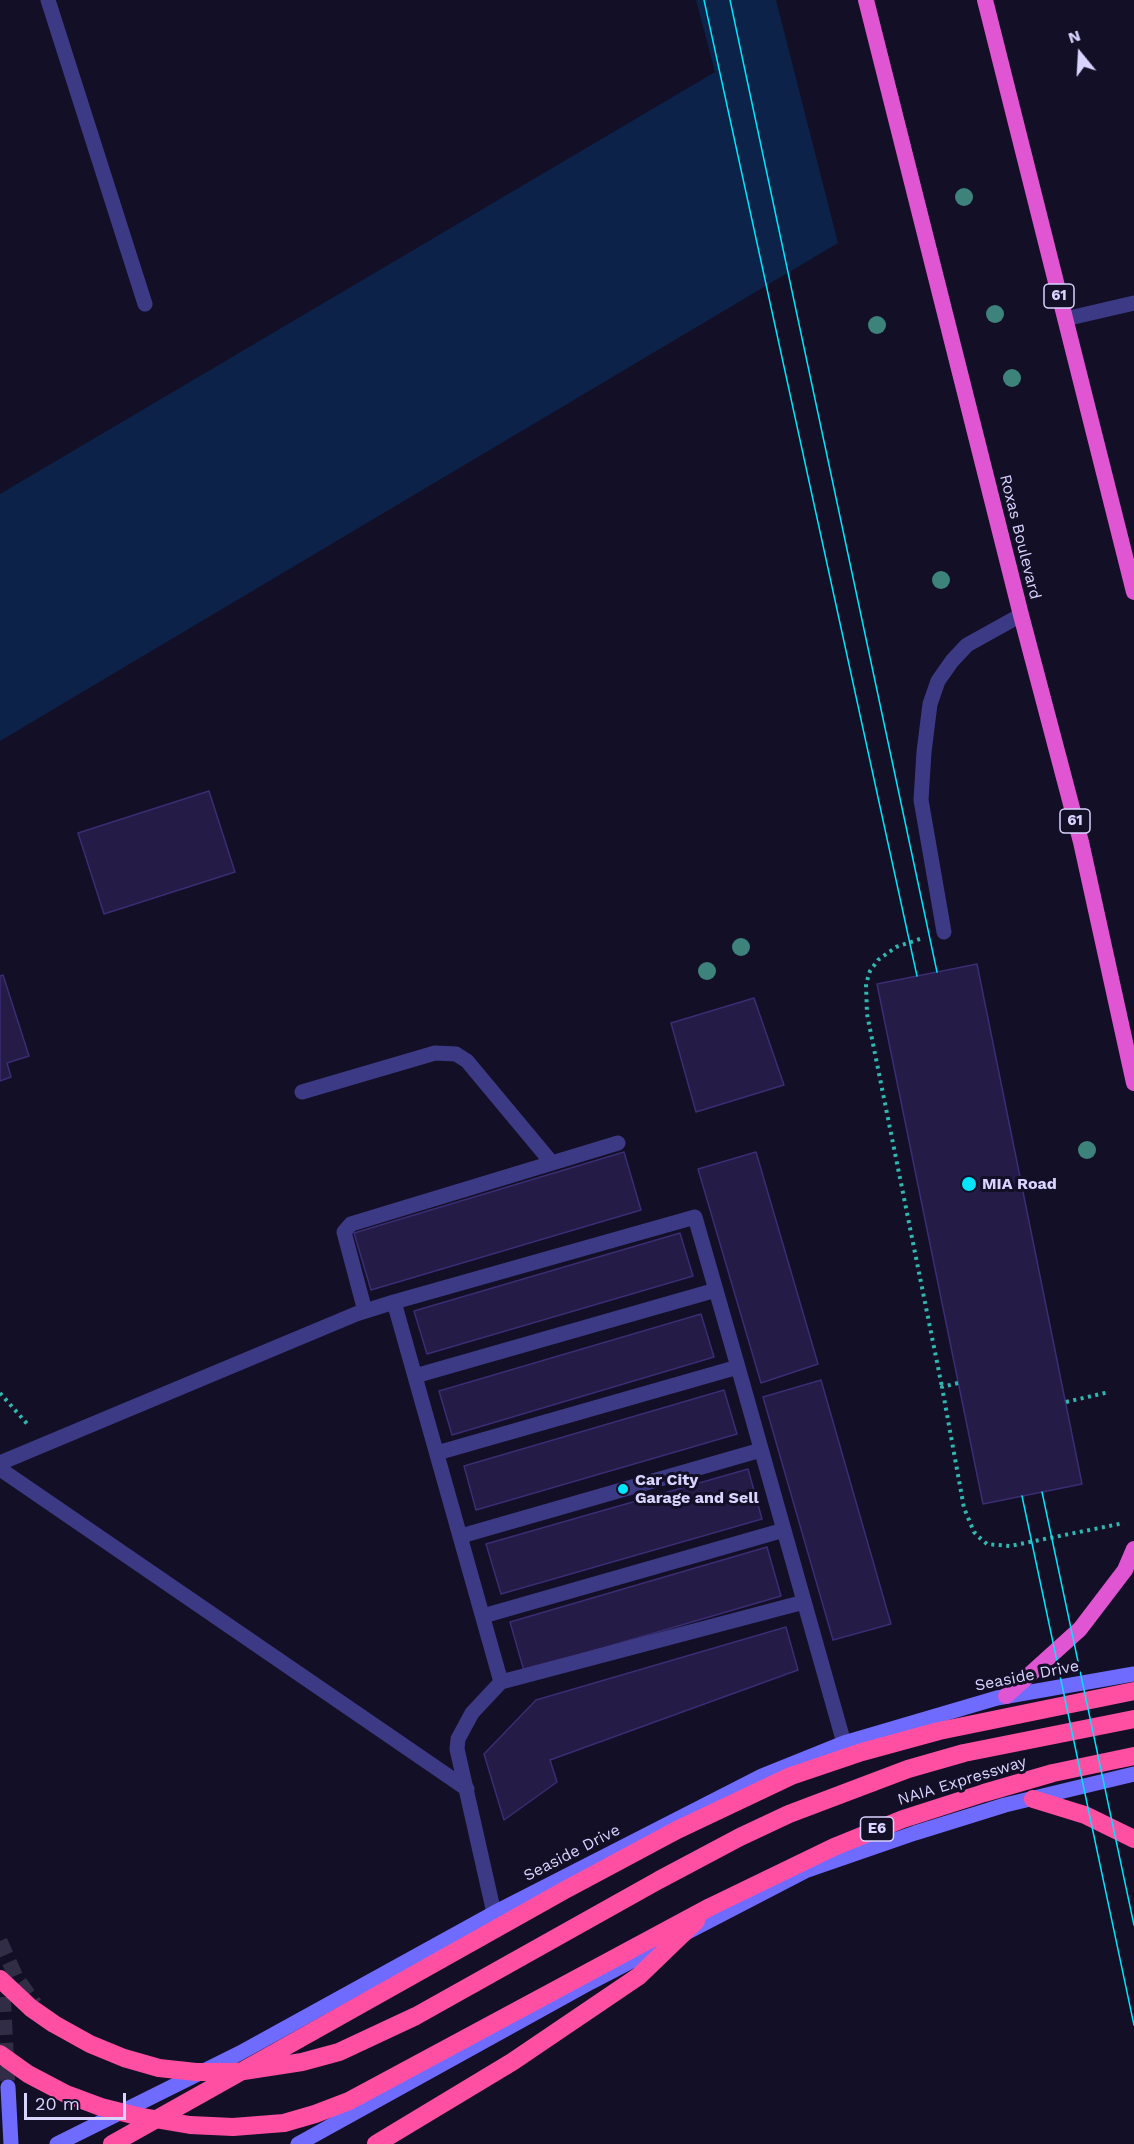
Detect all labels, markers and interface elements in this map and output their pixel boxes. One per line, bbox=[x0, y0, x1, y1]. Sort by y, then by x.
north arrow bbox=[1050, 24, 1110, 84]
text: N bbox=[1066, 26, 1083, 47]
road number: 61 bbox=[1044, 284, 1074, 308]
street label: Roxas Boulevard bbox=[995, 472, 1045, 602]
road number: 61 bbox=[1060, 809, 1090, 833]
place label: MIA Road bbox=[982, 1174, 1057, 1194]
marker: MIA Road bbox=[960, 1175, 978, 1193]
place label: Car City Garage and Sell bbox=[635, 1470, 759, 1508]
marker: Car City Garage and Sell bbox=[616, 1482, 630, 1496]
street label: Seaside Drive bbox=[973, 1656, 1081, 1696]
street label: NAIA Expressway bbox=[895, 1752, 1029, 1810]
road number: E6 bbox=[860, 1817, 894, 1841]
street label: Seaside Drive bbox=[521, 1820, 623, 1886]
scale bar bbox=[27, 2081, 129, 2119]
text: 20 m bbox=[35, 2093, 80, 2114]

